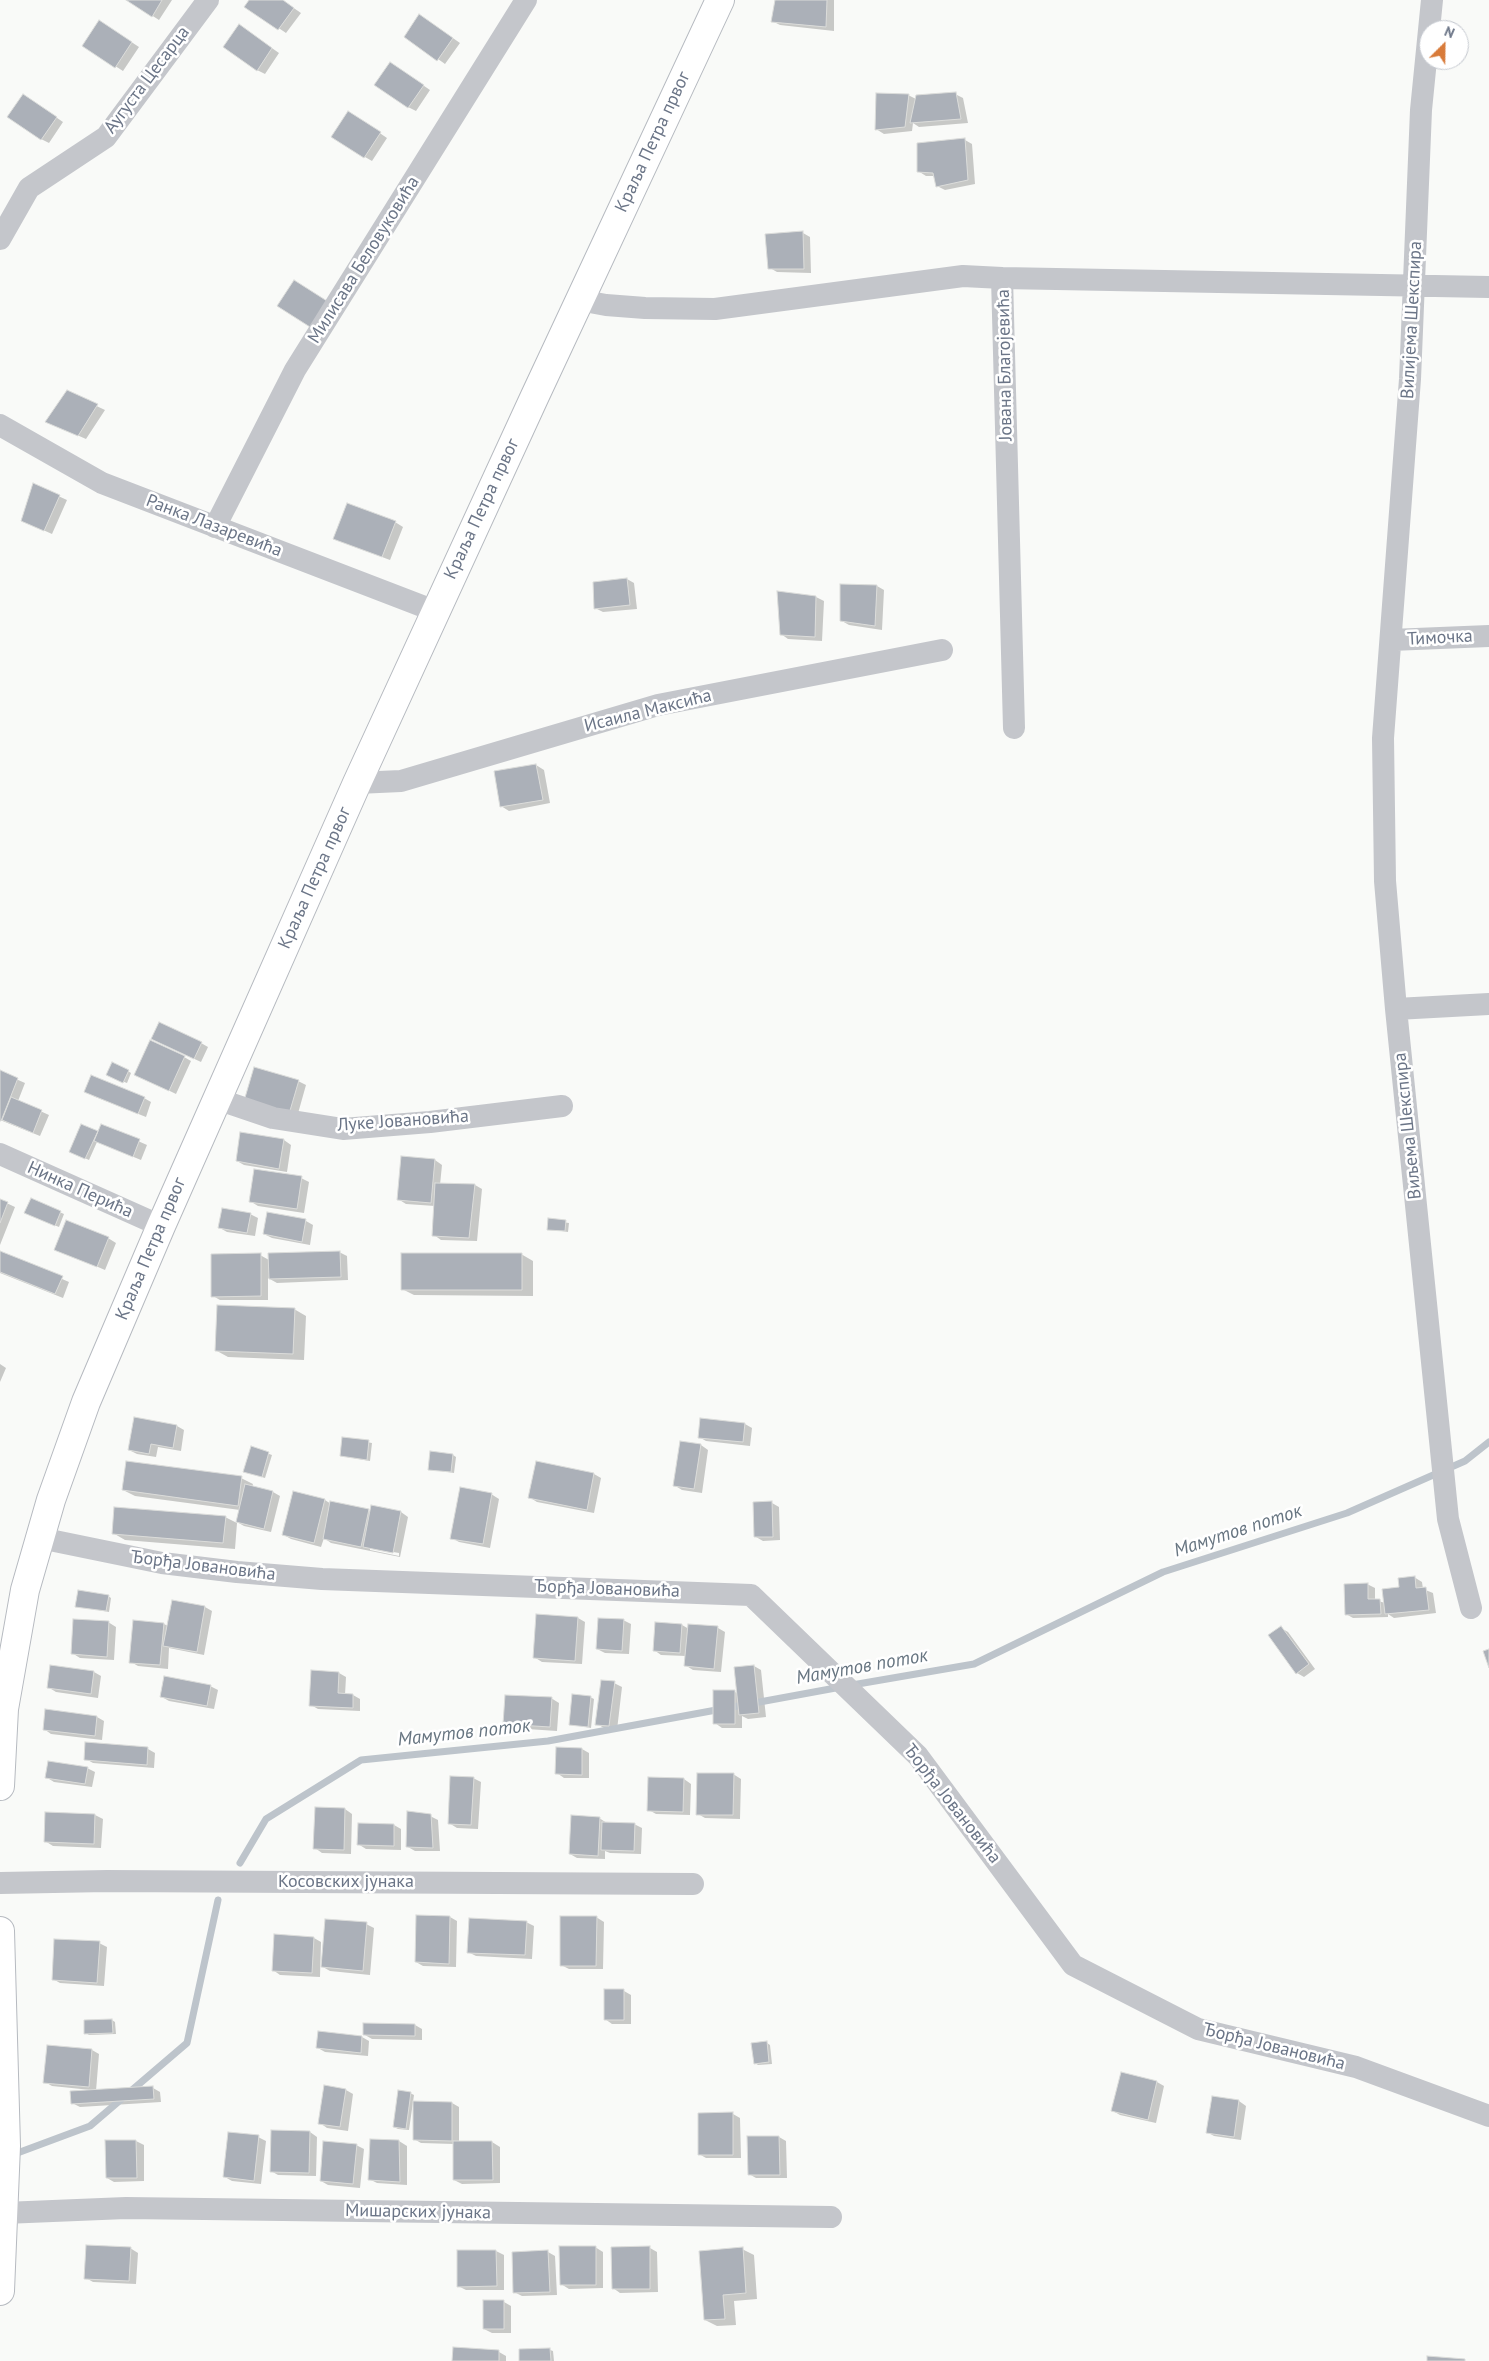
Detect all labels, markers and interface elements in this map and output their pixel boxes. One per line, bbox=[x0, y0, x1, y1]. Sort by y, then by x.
north arrow bbox=[1419, 20, 1469, 70]
street label: Аугуста Цесарца bbox=[100, 22, 194, 138]
text: N bbox=[1442, 22, 1457, 42]
street label: Краља Петра првог bbox=[611, 68, 695, 216]
street label: Милисава Беловуковића bbox=[304, 172, 424, 348]
street label: Вилијема Шекспира bbox=[1397, 240, 1427, 400]
street label: Јована Благојевића bbox=[993, 289, 1017, 441]
street label: Краља Петра првог bbox=[440, 435, 524, 583]
street label: Ранка Лазаревића bbox=[143, 490, 285, 562]
street label: Тимочка bbox=[1407, 626, 1473, 650]
street label: Исаила Максића bbox=[582, 685, 714, 737]
street label: Краља Петра првог bbox=[274, 804, 356, 952]
street label: Виљема Шекспира bbox=[1390, 1052, 1426, 1200]
street label: Луке Јовановића bbox=[337, 1106, 469, 1136]
street label: Нинка Перића bbox=[24, 1157, 136, 1223]
street label: Краља Петра првог bbox=[111, 1174, 191, 1324]
water label: Мамутов поток bbox=[1171, 1500, 1305, 1562]
street label: Ђорђа Јовановића bbox=[129, 1546, 277, 1586]
street label: Ђорђа Јовановића bbox=[534, 1576, 680, 1602]
water label: Мамутов поток bbox=[794, 1644, 930, 1690]
water label: Мамутов поток bbox=[396, 1715, 532, 1751]
street label: Ђорђа Јовановића bbox=[899, 1740, 1005, 1868]
street label: Косовских јунака bbox=[278, 1871, 414, 1893]
street label: Ђорђа Јовановића bbox=[1201, 2019, 1347, 2075]
street label: Мишарских јунака bbox=[345, 2200, 491, 2224]

